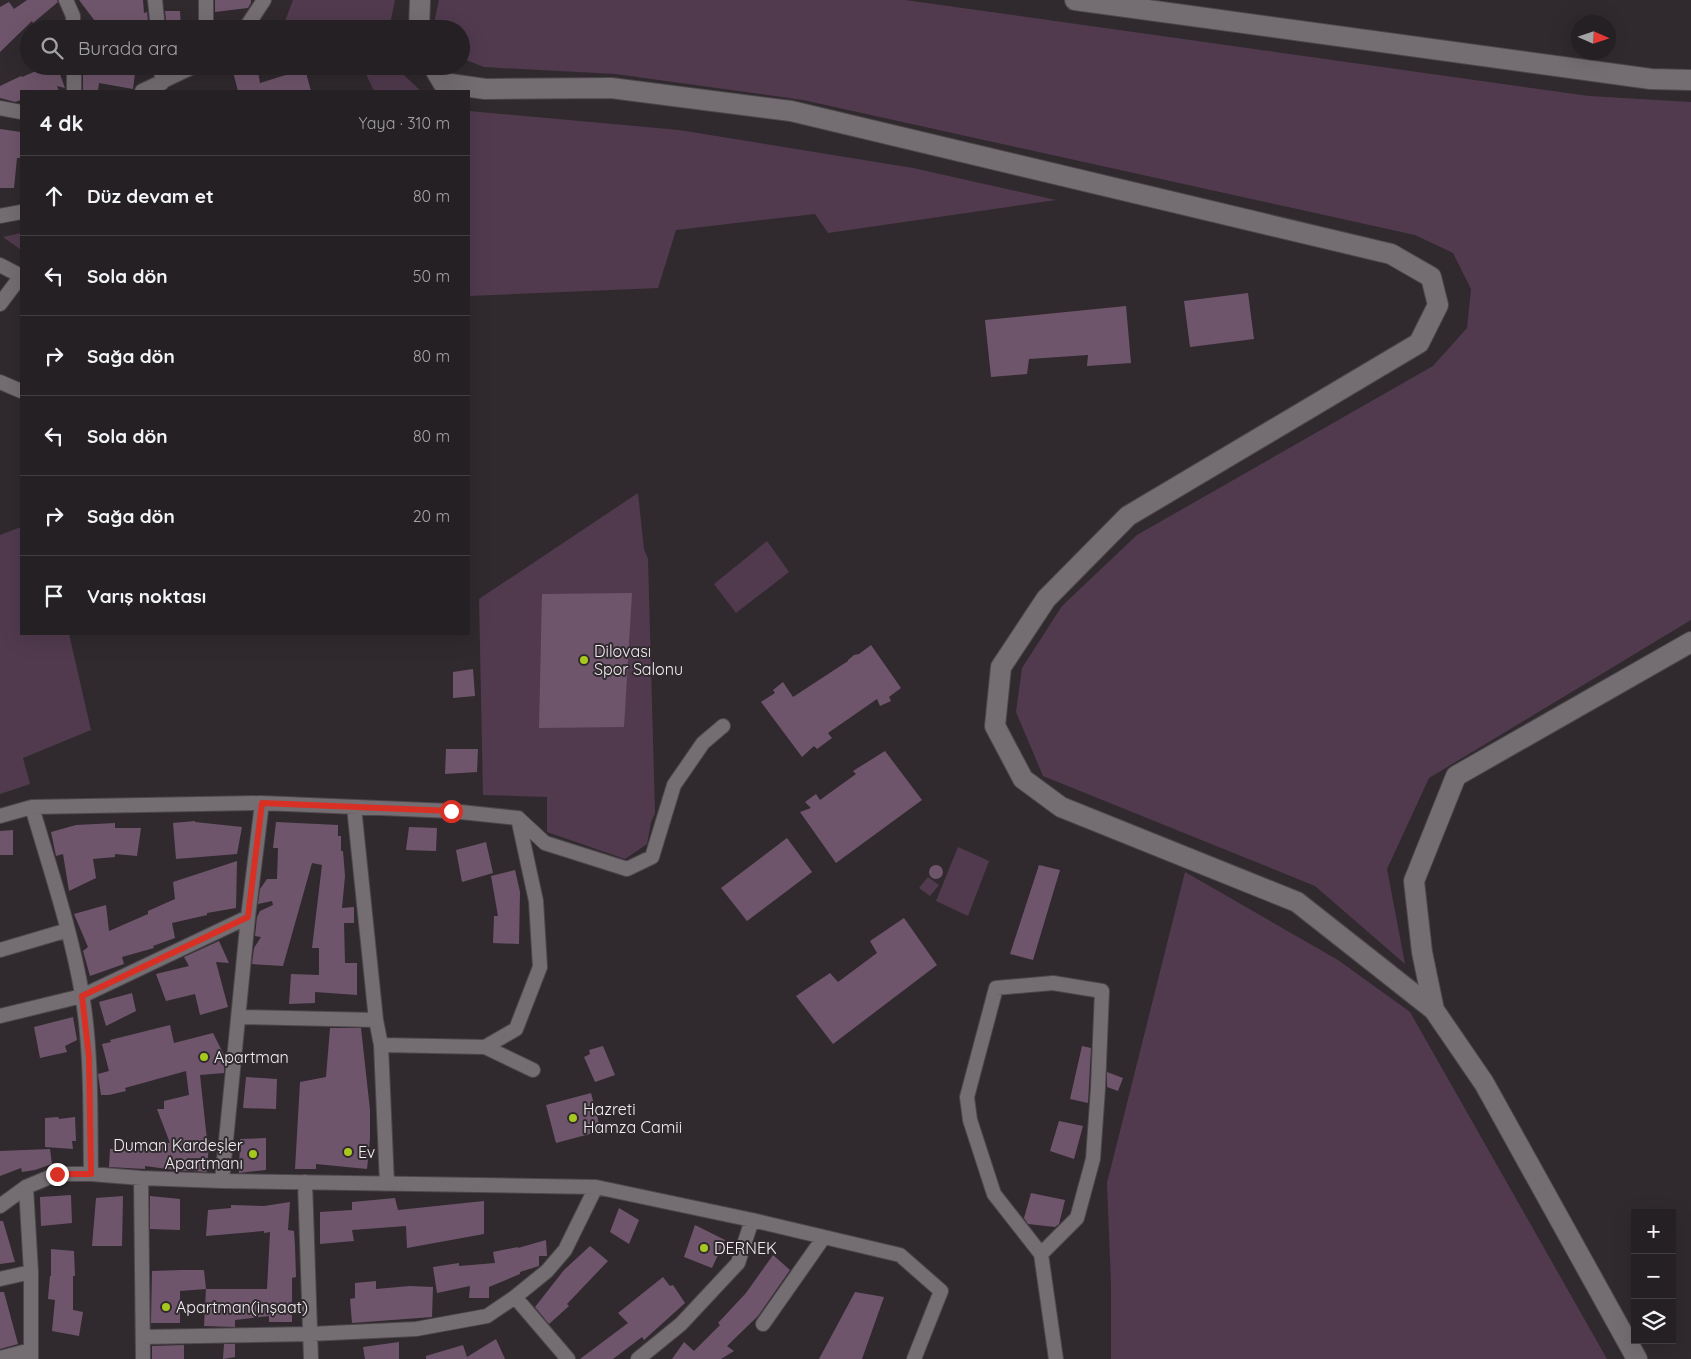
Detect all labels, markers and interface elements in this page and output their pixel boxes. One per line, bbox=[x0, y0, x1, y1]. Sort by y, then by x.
north arrow bbox=[1571, 15, 1616, 60]
search box bbox=[20, 20, 470, 75]
icon: search bbox=[38, 34, 66, 62]
text: Burada ara bbox=[78, 36, 178, 60]
text: 4 dk bbox=[40, 110, 83, 136]
text: Yaya · 310 m bbox=[358, 113, 450, 133]
icon: ahead bbox=[40, 182, 68, 210]
text: Düz devam et bbox=[87, 184, 214, 208]
text: 80 m bbox=[413, 186, 450, 206]
icon: left bbox=[40, 262, 68, 290]
text: Sola dön bbox=[87, 264, 168, 288]
text: 50 m bbox=[413, 266, 450, 286]
icon: right bbox=[40, 342, 68, 370]
text: Sağa dön bbox=[87, 344, 175, 368]
text: 80 m bbox=[413, 346, 450, 366]
icon: left bbox=[40, 422, 68, 450]
text: Sola dön bbox=[87, 424, 168, 448]
text: 80 m bbox=[413, 426, 450, 446]
icon: right bbox=[40, 502, 68, 530]
text: Sağa dön bbox=[87, 504, 175, 528]
text: 20 m bbox=[413, 506, 450, 526]
icon: arrive bbox=[40, 582, 68, 610]
text: Varış noktası bbox=[87, 584, 206, 608]
place label: Dilovası Spor Salonu bbox=[594, 641, 683, 679]
marker: Dilovası Spor Salonu bbox=[578, 654, 590, 666]
route start bbox=[440, 800, 463, 823]
place label: Apartman bbox=[214, 1047, 289, 1067]
marker: Apartman bbox=[198, 1051, 210, 1063]
place label: Hazreti Hamza Camii bbox=[583, 1099, 682, 1137]
marker: Hazreti Hamza Camii bbox=[567, 1112, 579, 1124]
place label: Duman Kardeşler Apartmanı bbox=[113, 1135, 243, 1173]
place label: Ev bbox=[358, 1142, 375, 1162]
marker: Ev bbox=[342, 1146, 354, 1158]
marker: Duman Kardeşler Apartmanı bbox=[247, 1148, 259, 1160]
route end bbox=[46, 1163, 69, 1186]
map controls bbox=[1631, 1209, 1676, 1344]
button: + bbox=[1631, 1209, 1676, 1254]
place label: DERNEK bbox=[714, 1238, 777, 1258]
marker: DERNEK bbox=[698, 1242, 710, 1254]
button: − bbox=[1631, 1254, 1676, 1299]
place label: Apartman(inşaat) bbox=[176, 1297, 308, 1317]
button: layers bbox=[1631, 1299, 1676, 1344]
marker: Apartman(inşaat) bbox=[160, 1301, 172, 1313]

